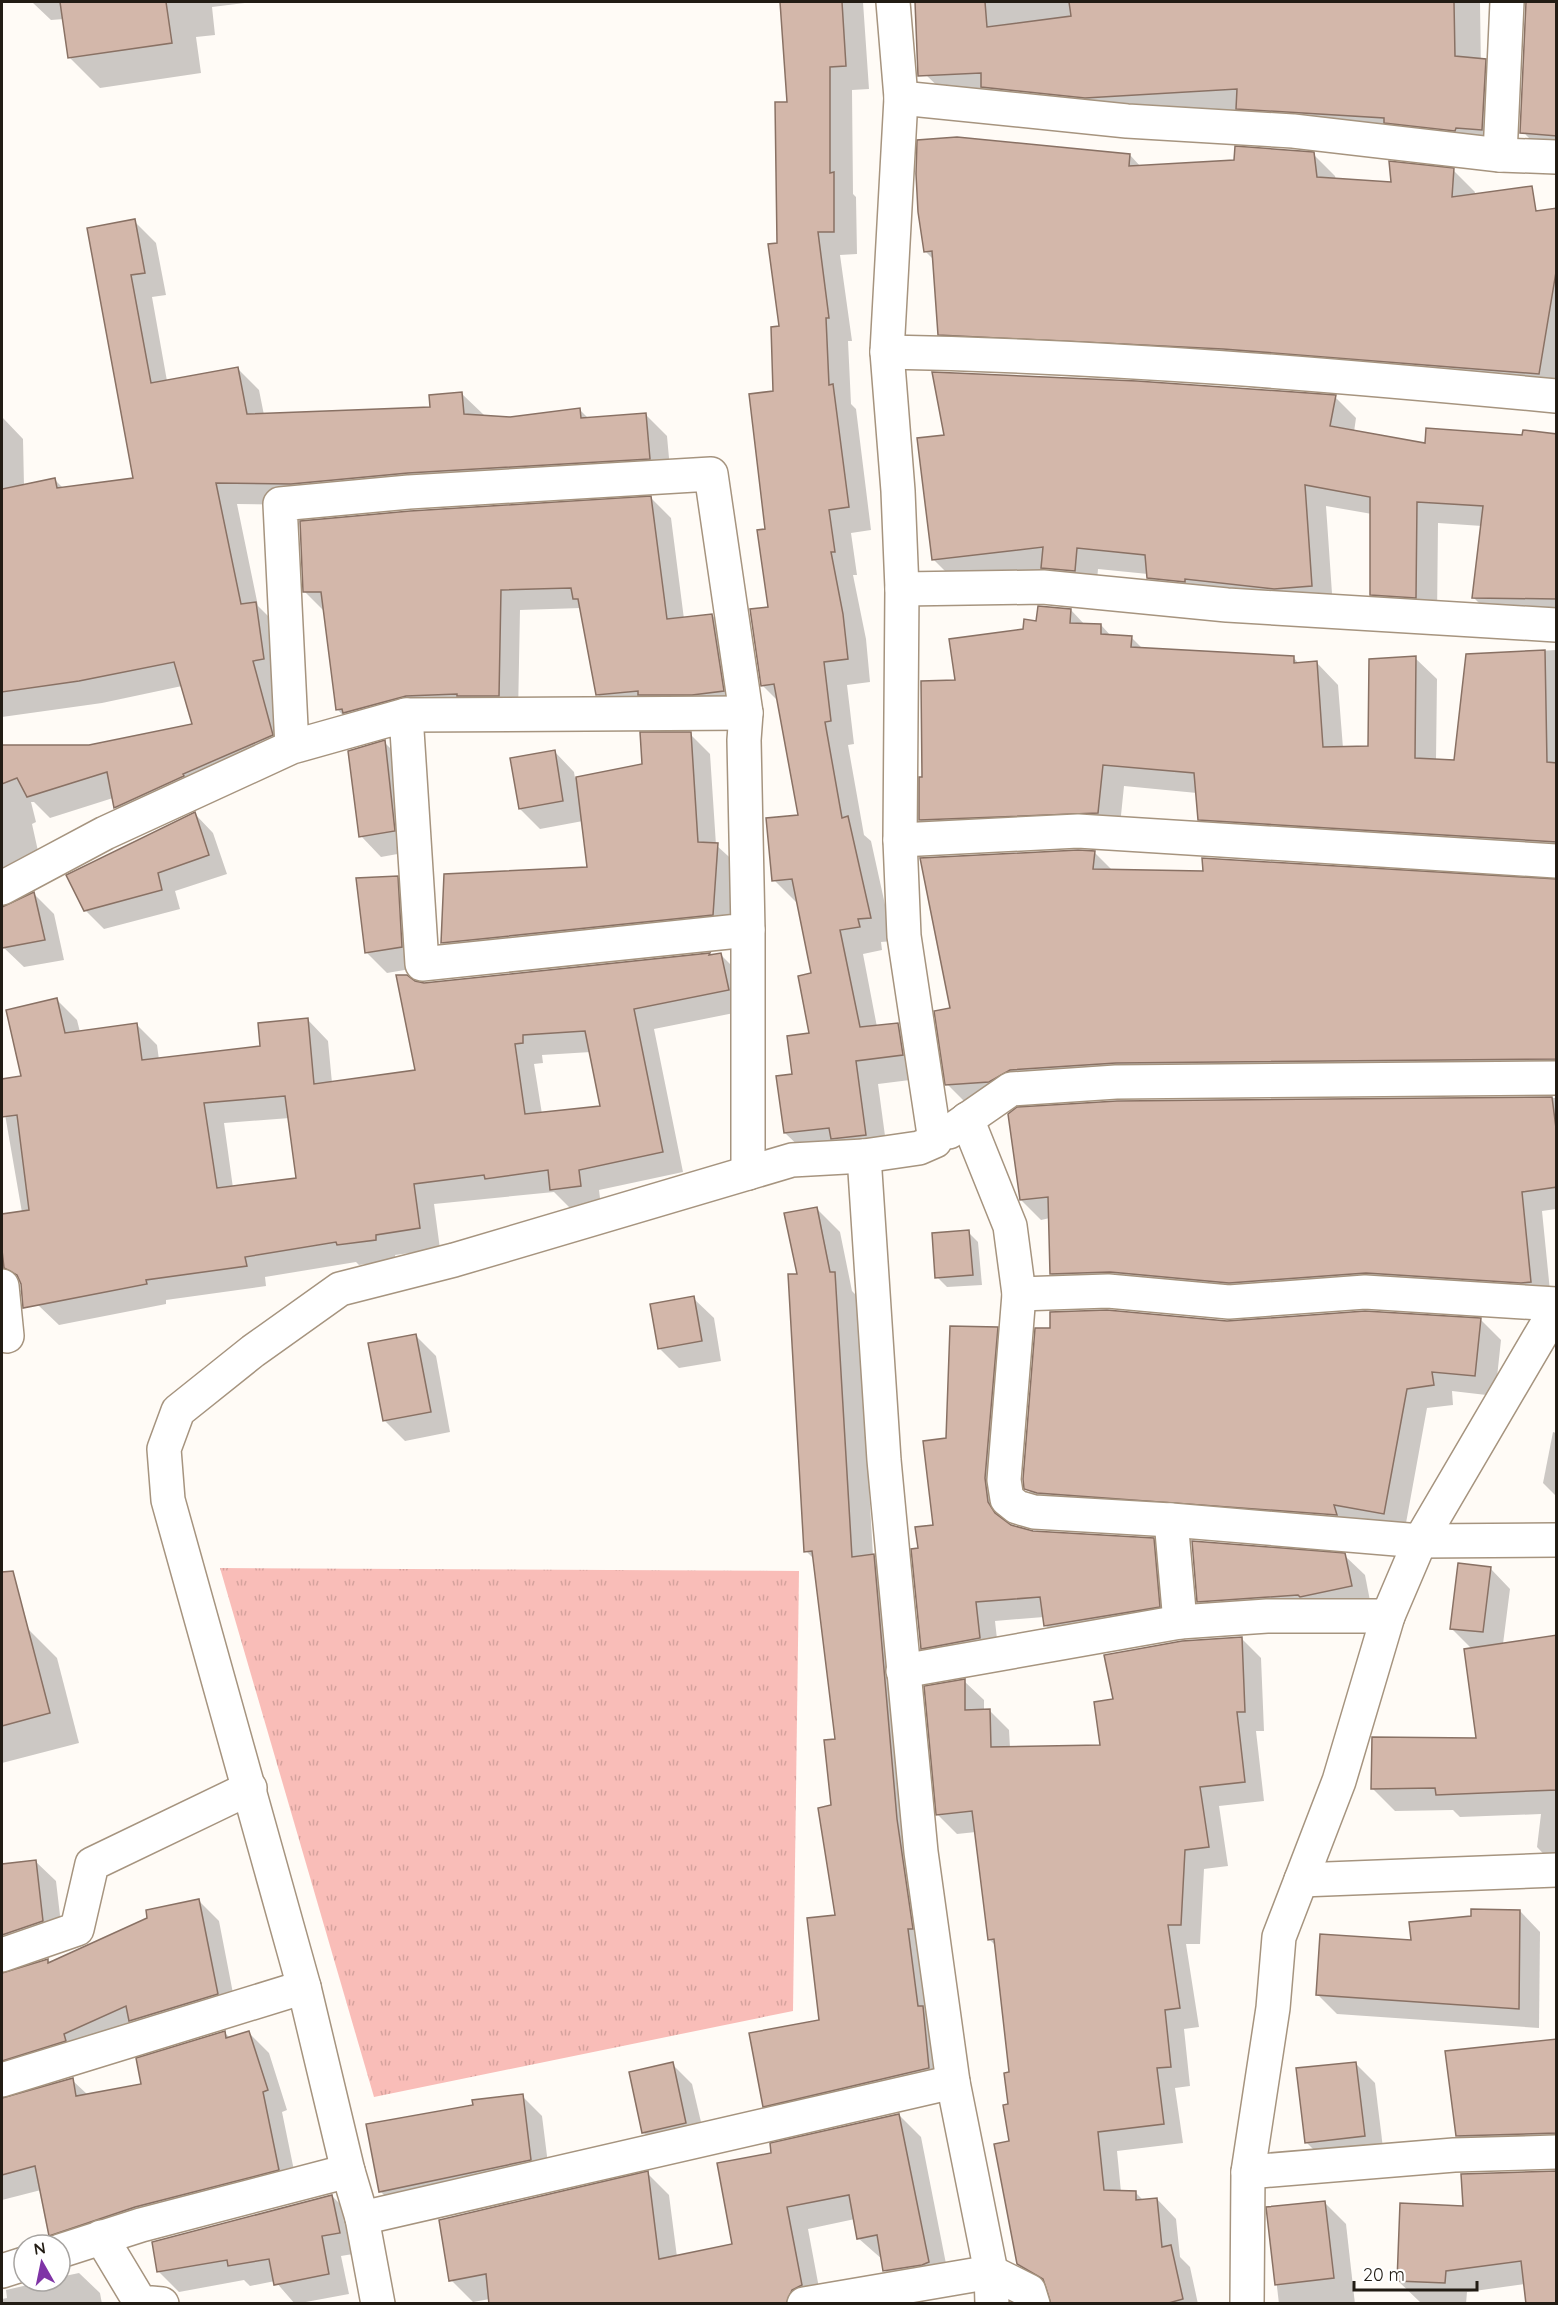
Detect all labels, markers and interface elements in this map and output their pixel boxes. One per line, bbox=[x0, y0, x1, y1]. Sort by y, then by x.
north arrow bbox=[12, 2233, 72, 2293]
text: N bbox=[32, 2237, 47, 2259]
scale bar bbox=[1354, 2254, 1477, 2292]
text: 20 m bbox=[1363, 2263, 1405, 2286]

